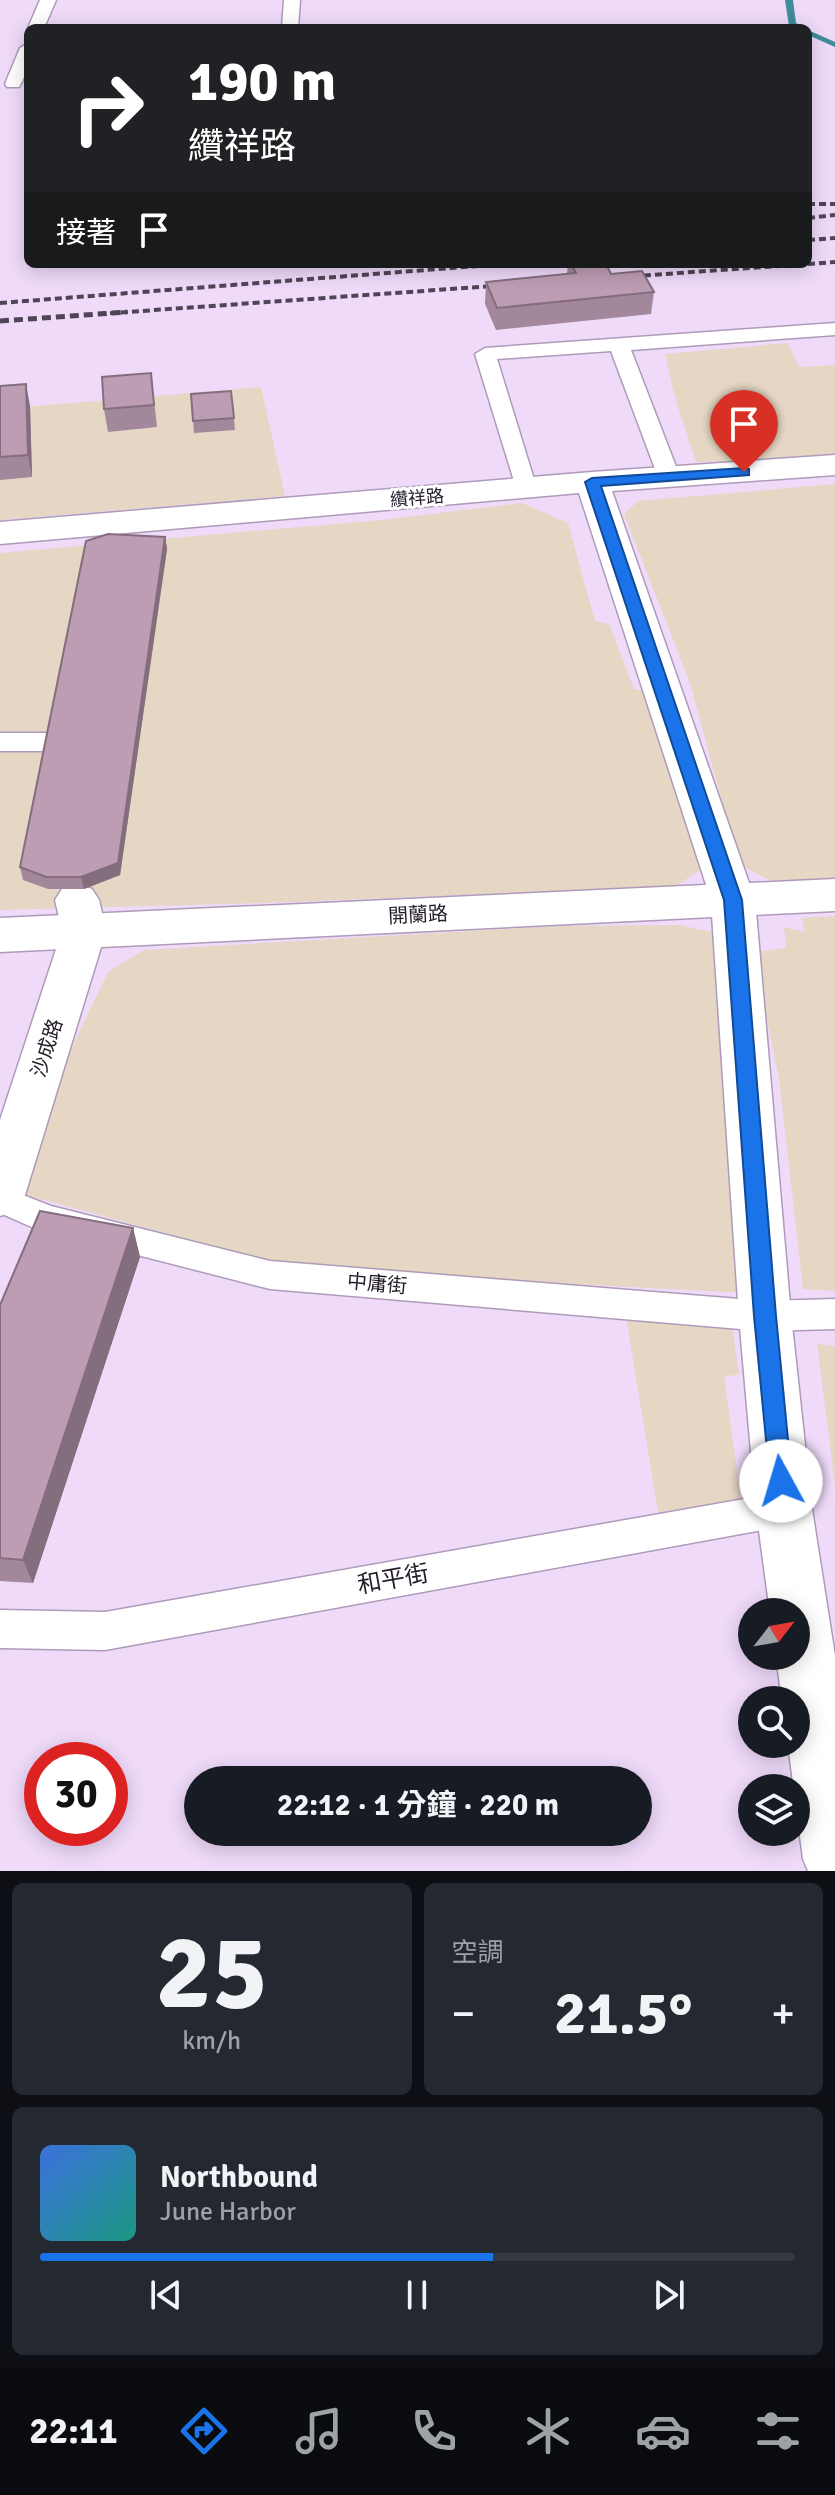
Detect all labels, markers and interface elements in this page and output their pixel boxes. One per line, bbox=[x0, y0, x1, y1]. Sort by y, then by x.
text: 190 m bbox=[188, 47, 336, 116]
icon: right bbox=[56, 56, 160, 160]
text: 纘祥路 bbox=[188, 124, 296, 169]
icon: arrive bbox=[132, 208, 176, 252]
text: 接著 bbox=[56, 215, 116, 252]
pin bbox=[710, 390, 778, 472]
icon: arrive bbox=[722, 402, 766, 446]
street label: 纘祥路 bbox=[389, 485, 445, 511]
street label: 開蘭路 bbox=[387, 901, 449, 929]
street label: 沙成路 bbox=[26, 1016, 68, 1080]
street label: 中庸街 bbox=[346, 1269, 408, 1299]
position arrow bbox=[739, 1439, 823, 1523]
street label: 和平街 bbox=[355, 1558, 431, 1600]
north arrow bbox=[738, 1598, 810, 1670]
map controls bbox=[738, 1598, 810, 1846]
button: search bbox=[738, 1686, 810, 1758]
speed limit sign: 30 bbox=[24, 1742, 128, 1846]
button: layers bbox=[738, 1774, 810, 1846]
text: 22:12 · 1 分鐘 · 220 m bbox=[277, 1787, 559, 1824]
text: 25 bbox=[156, 1909, 268, 2037]
text: 空調 bbox=[452, 1937, 504, 1969]
text: 21.5° bbox=[554, 1977, 692, 2051]
text: − bbox=[452, 1987, 475, 2041]
text: + bbox=[771, 1987, 795, 2041]
text: km/h bbox=[182, 2025, 241, 2057]
text: Northbound bbox=[160, 2159, 318, 2196]
text: June Harbor bbox=[160, 2196, 296, 2228]
icon: previous bbox=[144, 2273, 188, 2317]
icon: pause bbox=[395, 2273, 439, 2317]
icon: next bbox=[647, 2273, 691, 2317]
icon: directions bbox=[176, 2403, 232, 2459]
icon: music bbox=[291, 2403, 347, 2459]
icon: phone bbox=[406, 2403, 462, 2459]
icon: climate bbox=[520, 2403, 576, 2459]
icon: car bbox=[635, 2403, 691, 2459]
icon: filters bbox=[750, 2403, 806, 2459]
text: 22:11 bbox=[29, 2409, 118, 2454]

